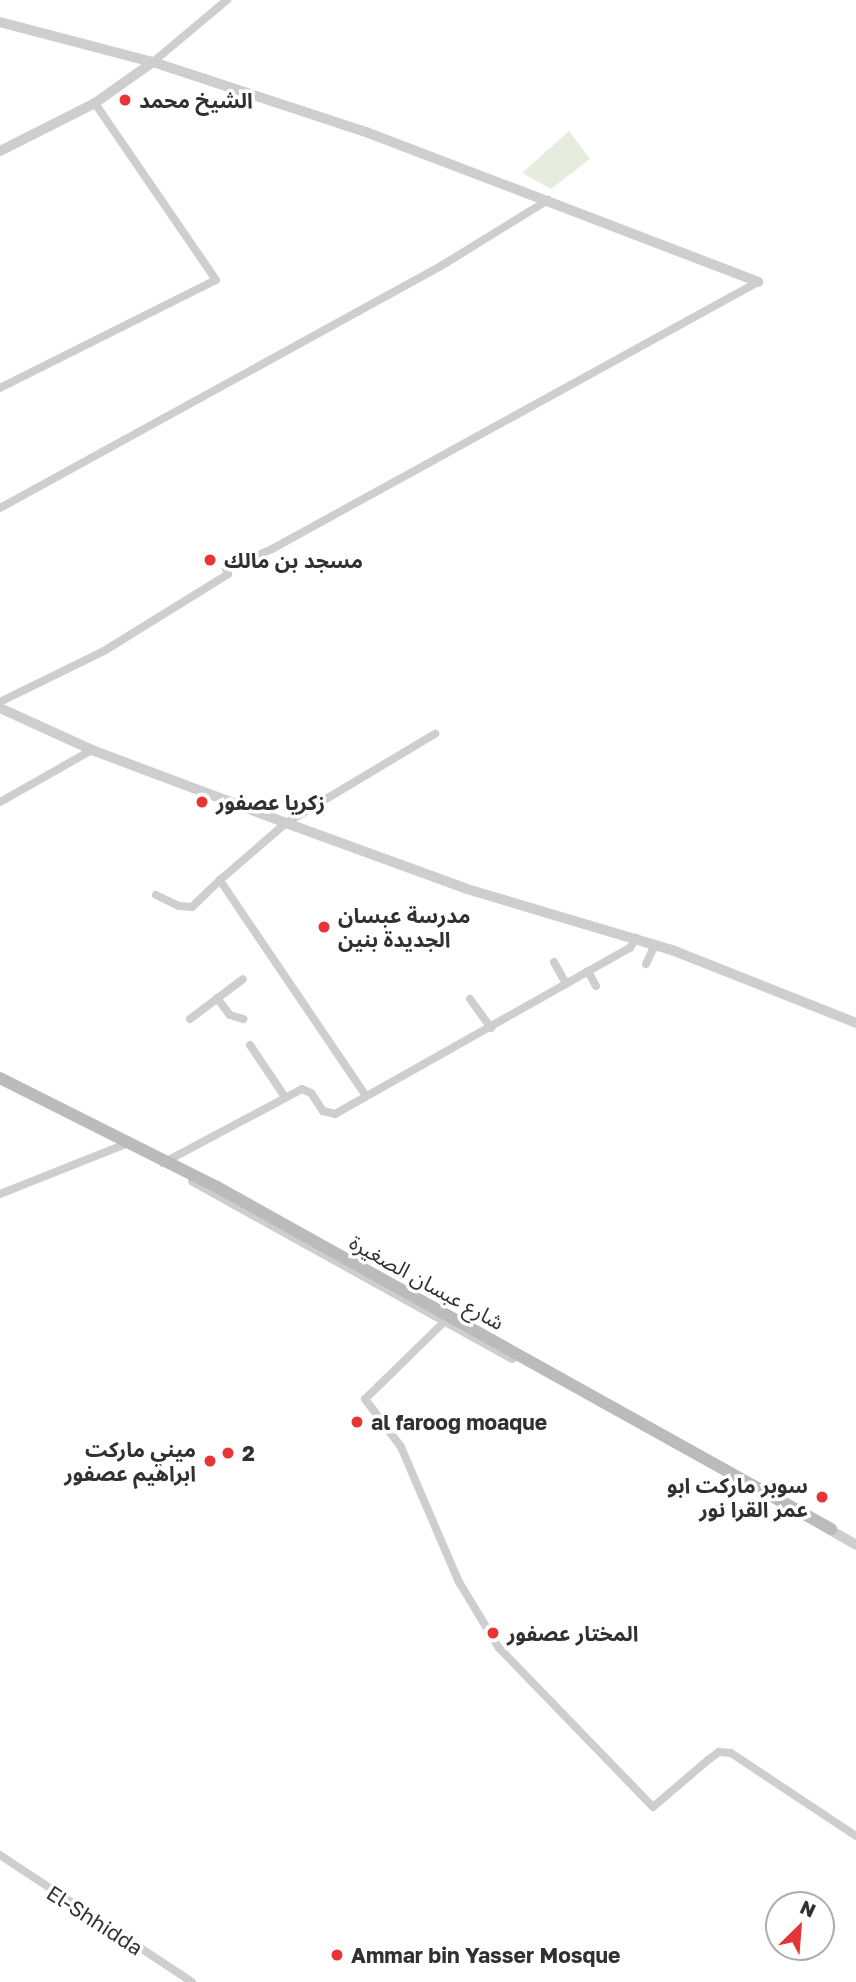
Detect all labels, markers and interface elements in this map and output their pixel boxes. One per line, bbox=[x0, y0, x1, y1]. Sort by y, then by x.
place label: الشيخ محمد bbox=[139, 87, 253, 113]
marker: الشيخ محمد bbox=[117, 92, 133, 108]
place label: مسجد بن مالك bbox=[224, 547, 363, 573]
marker: مسجد بن مالك bbox=[202, 552, 218, 568]
place label: زكريا عصفور bbox=[216, 789, 325, 815]
marker: زكريا عصفور bbox=[194, 794, 210, 810]
place label: مدرسة عبسان الجديدة بنين bbox=[338, 902, 470, 952]
marker: مدرسة عبسان الجديدة بنين bbox=[316, 919, 332, 935]
street label: شارع عبسان الصغيرة bbox=[345, 1229, 509, 1335]
place label: al faroog moaque bbox=[371, 1409, 547, 1435]
marker: al faroog moaque bbox=[349, 1414, 365, 1430]
place label: ميني ماركت ابراهيم عصفور bbox=[64, 1436, 196, 1486]
place label: 2 bbox=[242, 1440, 255, 1466]
marker: 2 bbox=[220, 1445, 236, 1461]
marker: ميني ماركت ابراهيم عصفور bbox=[202, 1453, 218, 1469]
place label: سوبر ماركت ابو عمر القرا نور bbox=[667, 1472, 808, 1522]
marker: سوبر ماركت ابو عمر القرا نور bbox=[814, 1489, 830, 1505]
place label: المختار عصفور bbox=[507, 1620, 638, 1646]
marker: المختار عصفور bbox=[485, 1625, 501, 1641]
street label: El-Shhidda bbox=[42, 1880, 148, 1960]
north arrow bbox=[765, 1891, 835, 1961]
text: N bbox=[797, 1895, 820, 1922]
place label: Ammar bin Yasser Mosque bbox=[351, 1942, 620, 1968]
marker: Ammar bin Yasser Mosque bbox=[329, 1947, 345, 1963]

